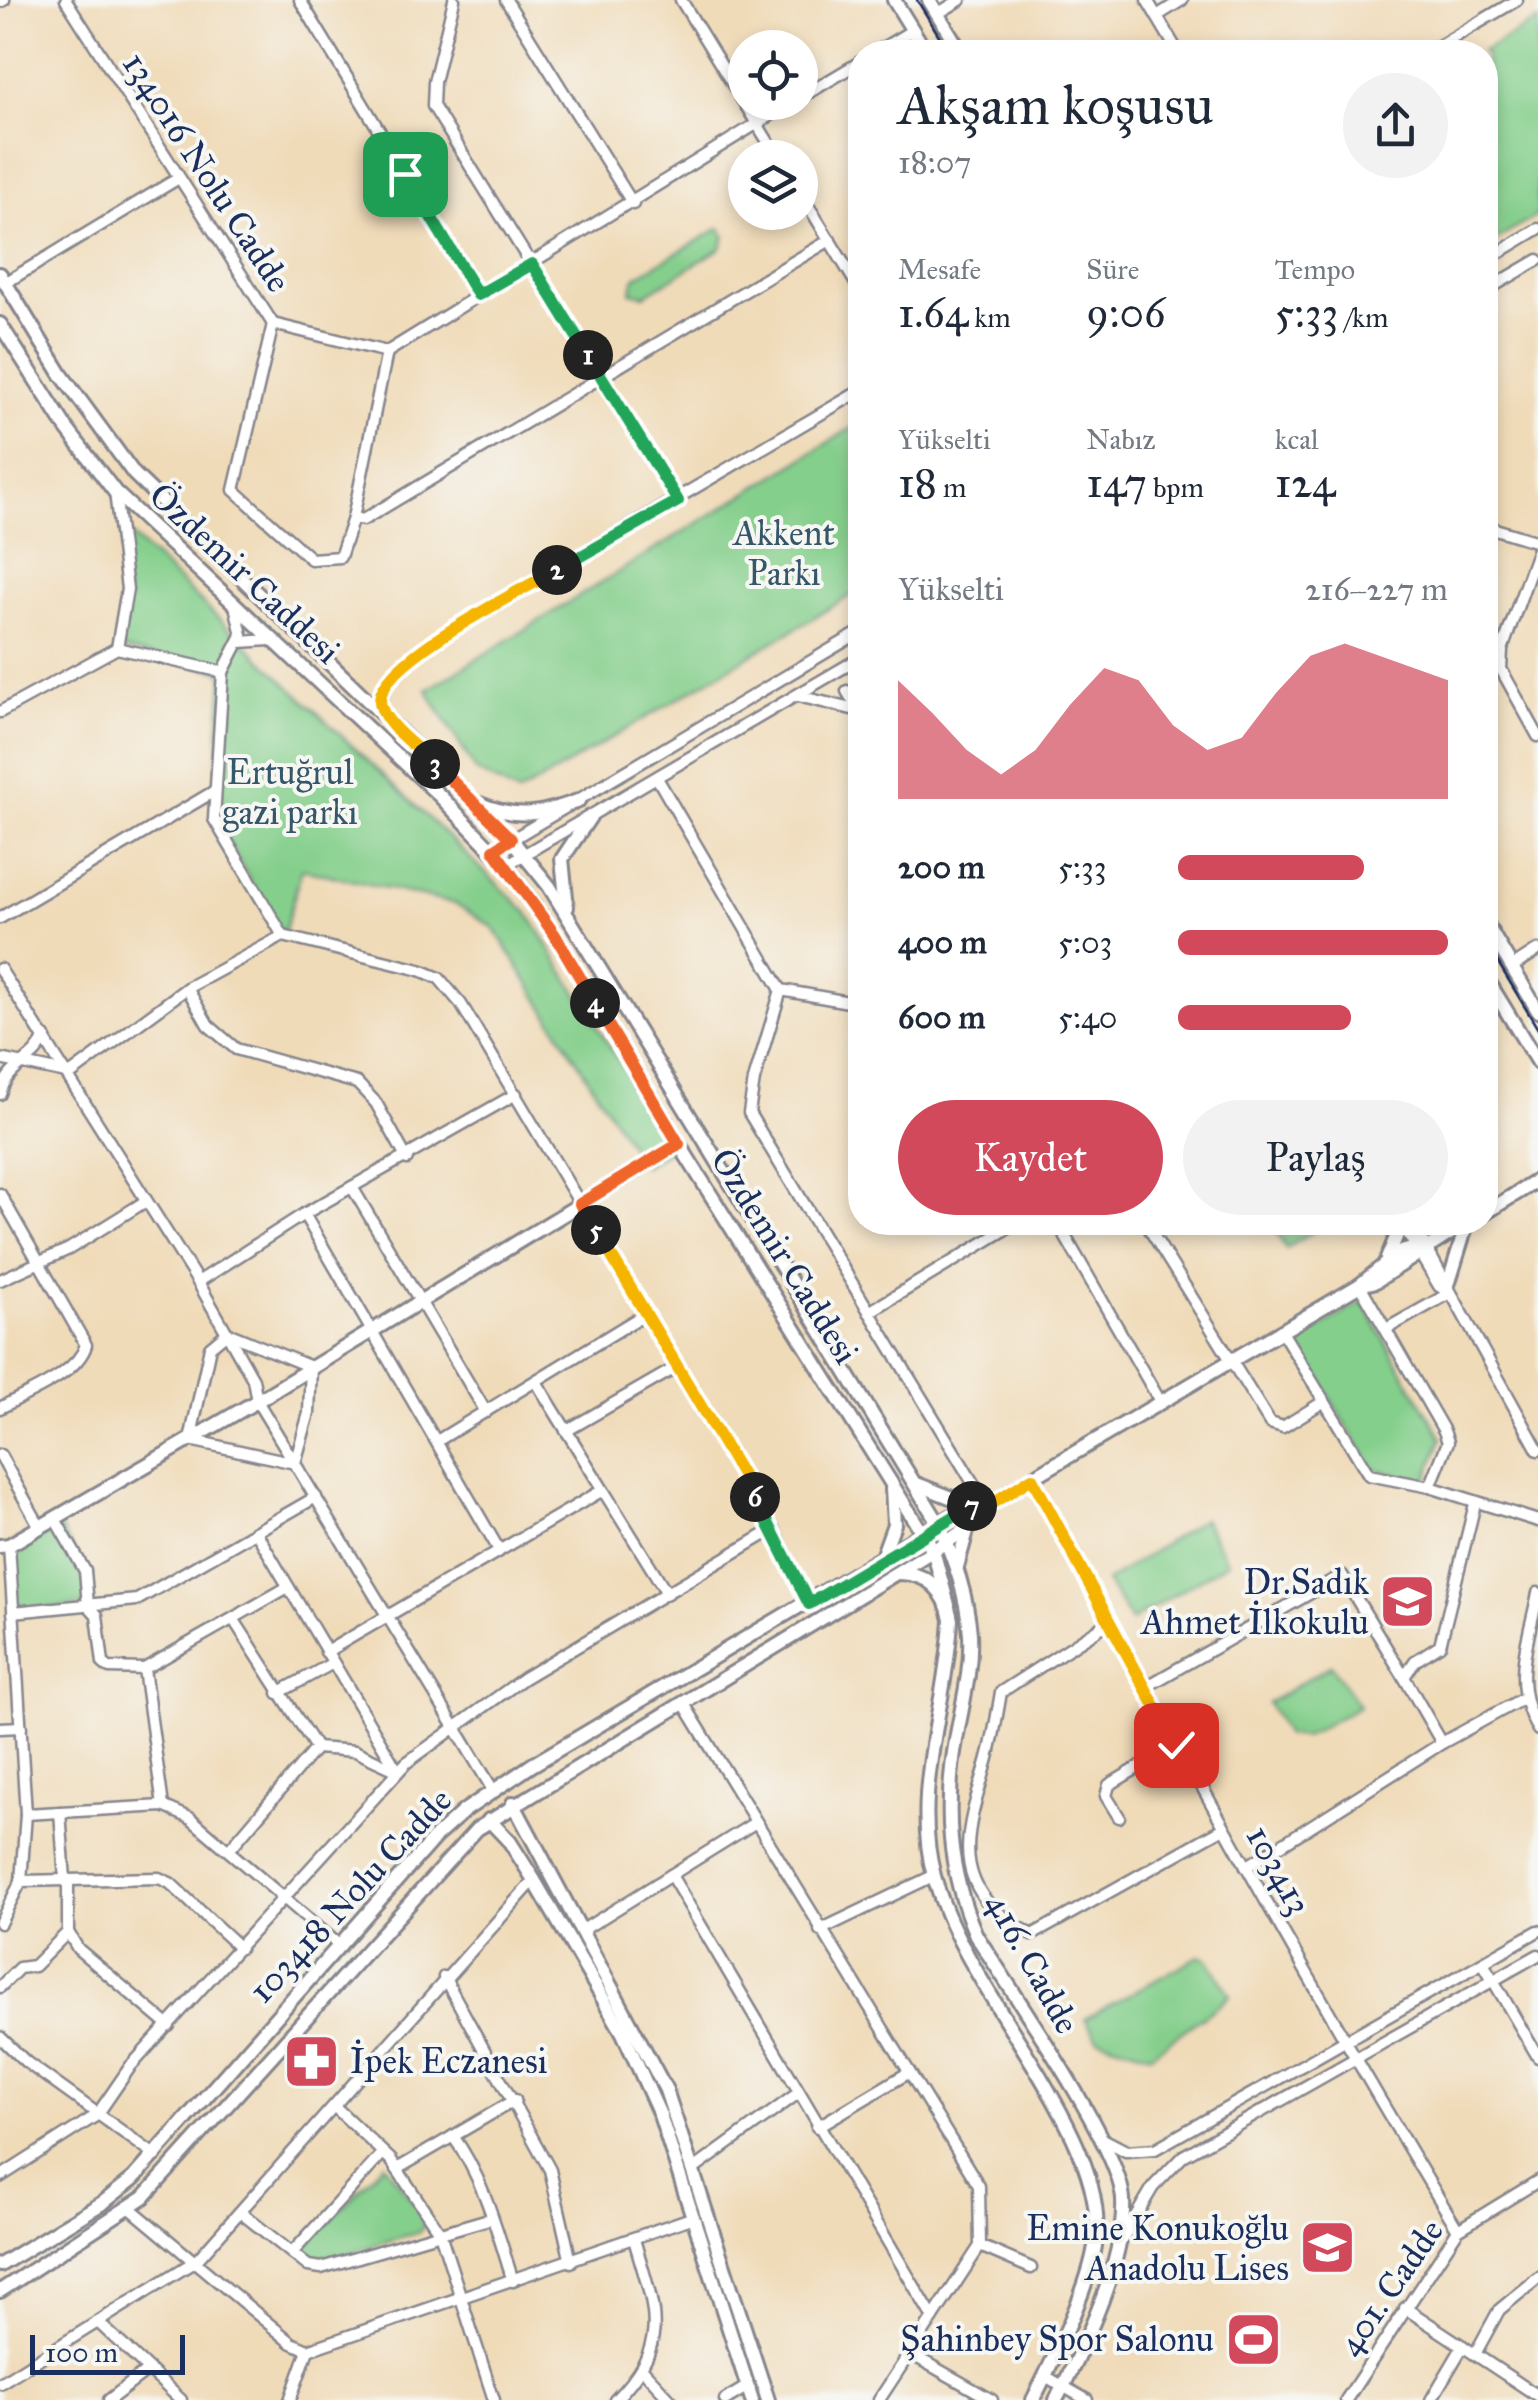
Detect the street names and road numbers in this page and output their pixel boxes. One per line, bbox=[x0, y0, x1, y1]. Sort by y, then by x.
street label: 134016 Nolu Cadde bbox=[113, 44, 300, 300]
street label: Özdemir Caddesi bbox=[140, 474, 349, 673]
street label: Özdemir Caddesi bbox=[701, 1141, 868, 1372]
street label: 103418 Nolu Cadde bbox=[240, 1779, 461, 2012]
street label: 103413 bbox=[1237, 1818, 1320, 1922]
street label: 416. Cadde bbox=[976, 1885, 1089, 2041]
street label: 401. Cadde bbox=[1328, 2211, 1453, 2364]

